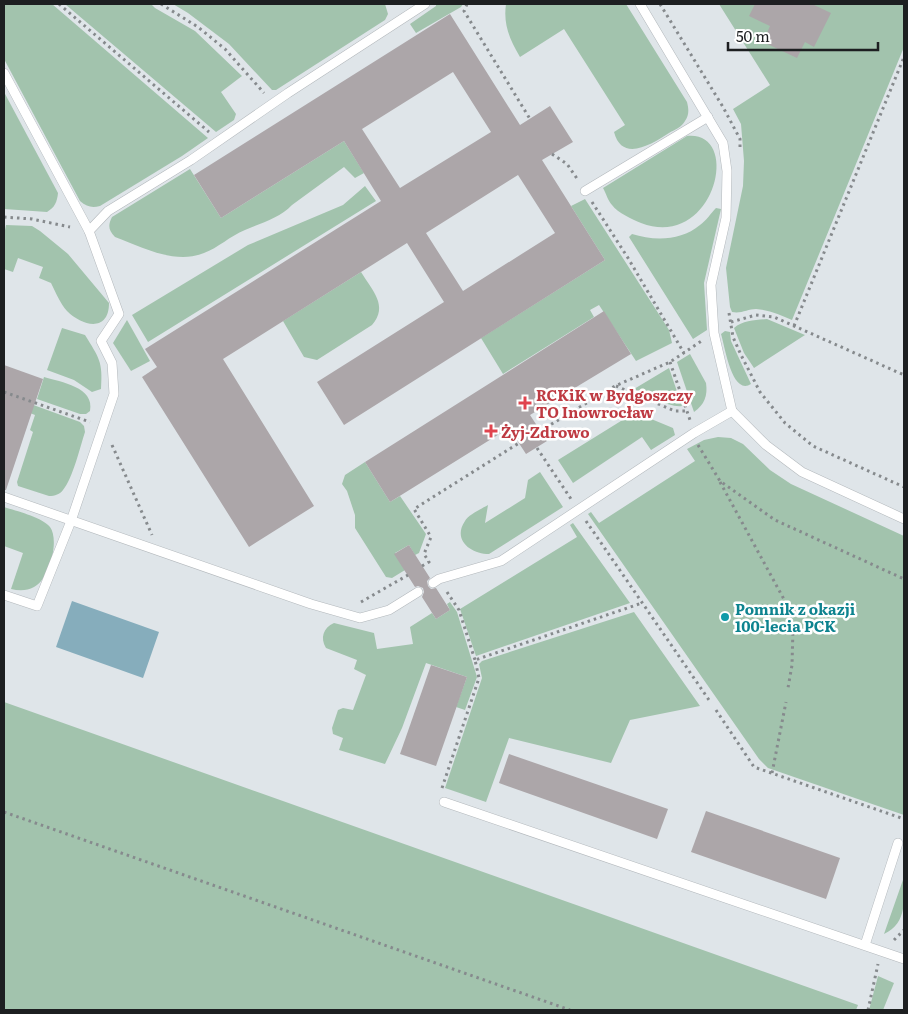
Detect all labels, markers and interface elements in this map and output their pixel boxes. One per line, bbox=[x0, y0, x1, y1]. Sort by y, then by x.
scale bar bbox=[728, 20, 878, 52]
text: 50 m bbox=[736, 24, 770, 47]
place label: RCKiK w Bydgoszczy TO Inowrocław bbox=[536, 383, 694, 423]
marker: RCKiK w Bydgoszczy TO Inowrocław bbox=[518, 396, 532, 410]
place label: Żyj-Zdrowo bbox=[501, 420, 590, 443]
marker: Żyj-Zdrowo bbox=[485, 425, 497, 437]
place label: Pomnik z okazji 100-lecia PCK bbox=[735, 597, 856, 637]
marker: Pomnik z okazji 100-lecia PCK bbox=[719, 611, 731, 623]

